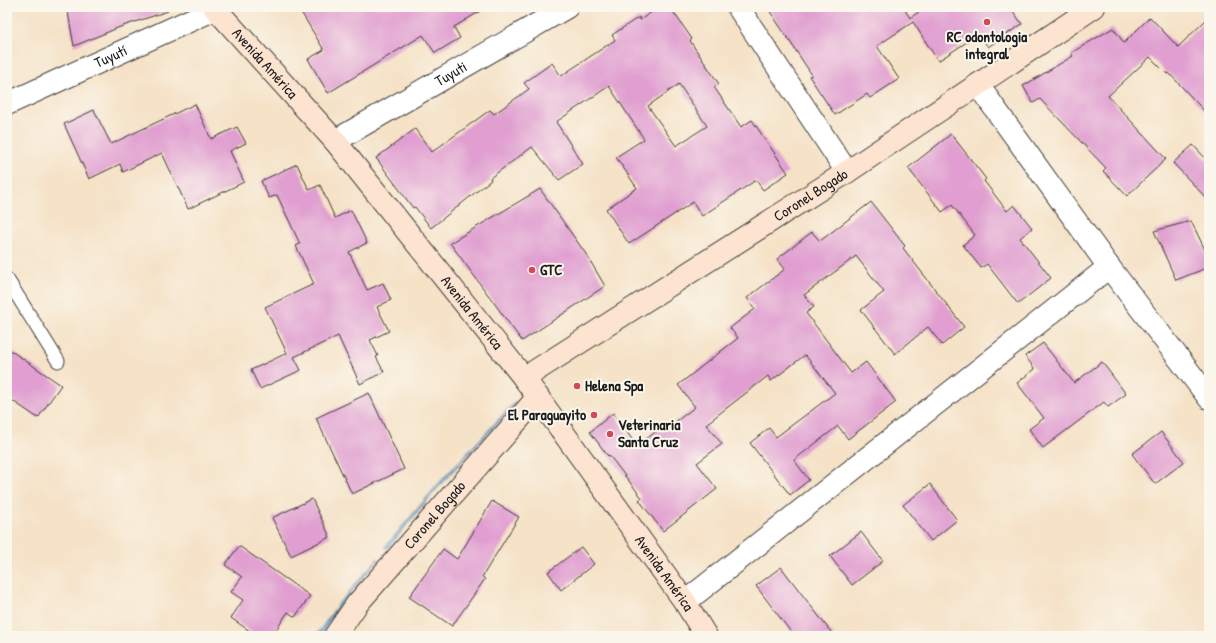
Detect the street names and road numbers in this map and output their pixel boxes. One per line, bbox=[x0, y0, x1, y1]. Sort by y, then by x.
street label: Avenida América bbox=[228, 23, 303, 103]
street label: Tuyutí bbox=[91, 40, 130, 73]
street label: Tuyuti bbox=[431, 56, 471, 91]
street label: Coronel Bogado bbox=[769, 163, 852, 226]
street label: Avenida América bbox=[436, 271, 508, 354]
street label: Coronel Bogado bbox=[399, 476, 470, 553]
street label: Avenida América bbox=[630, 531, 699, 615]

